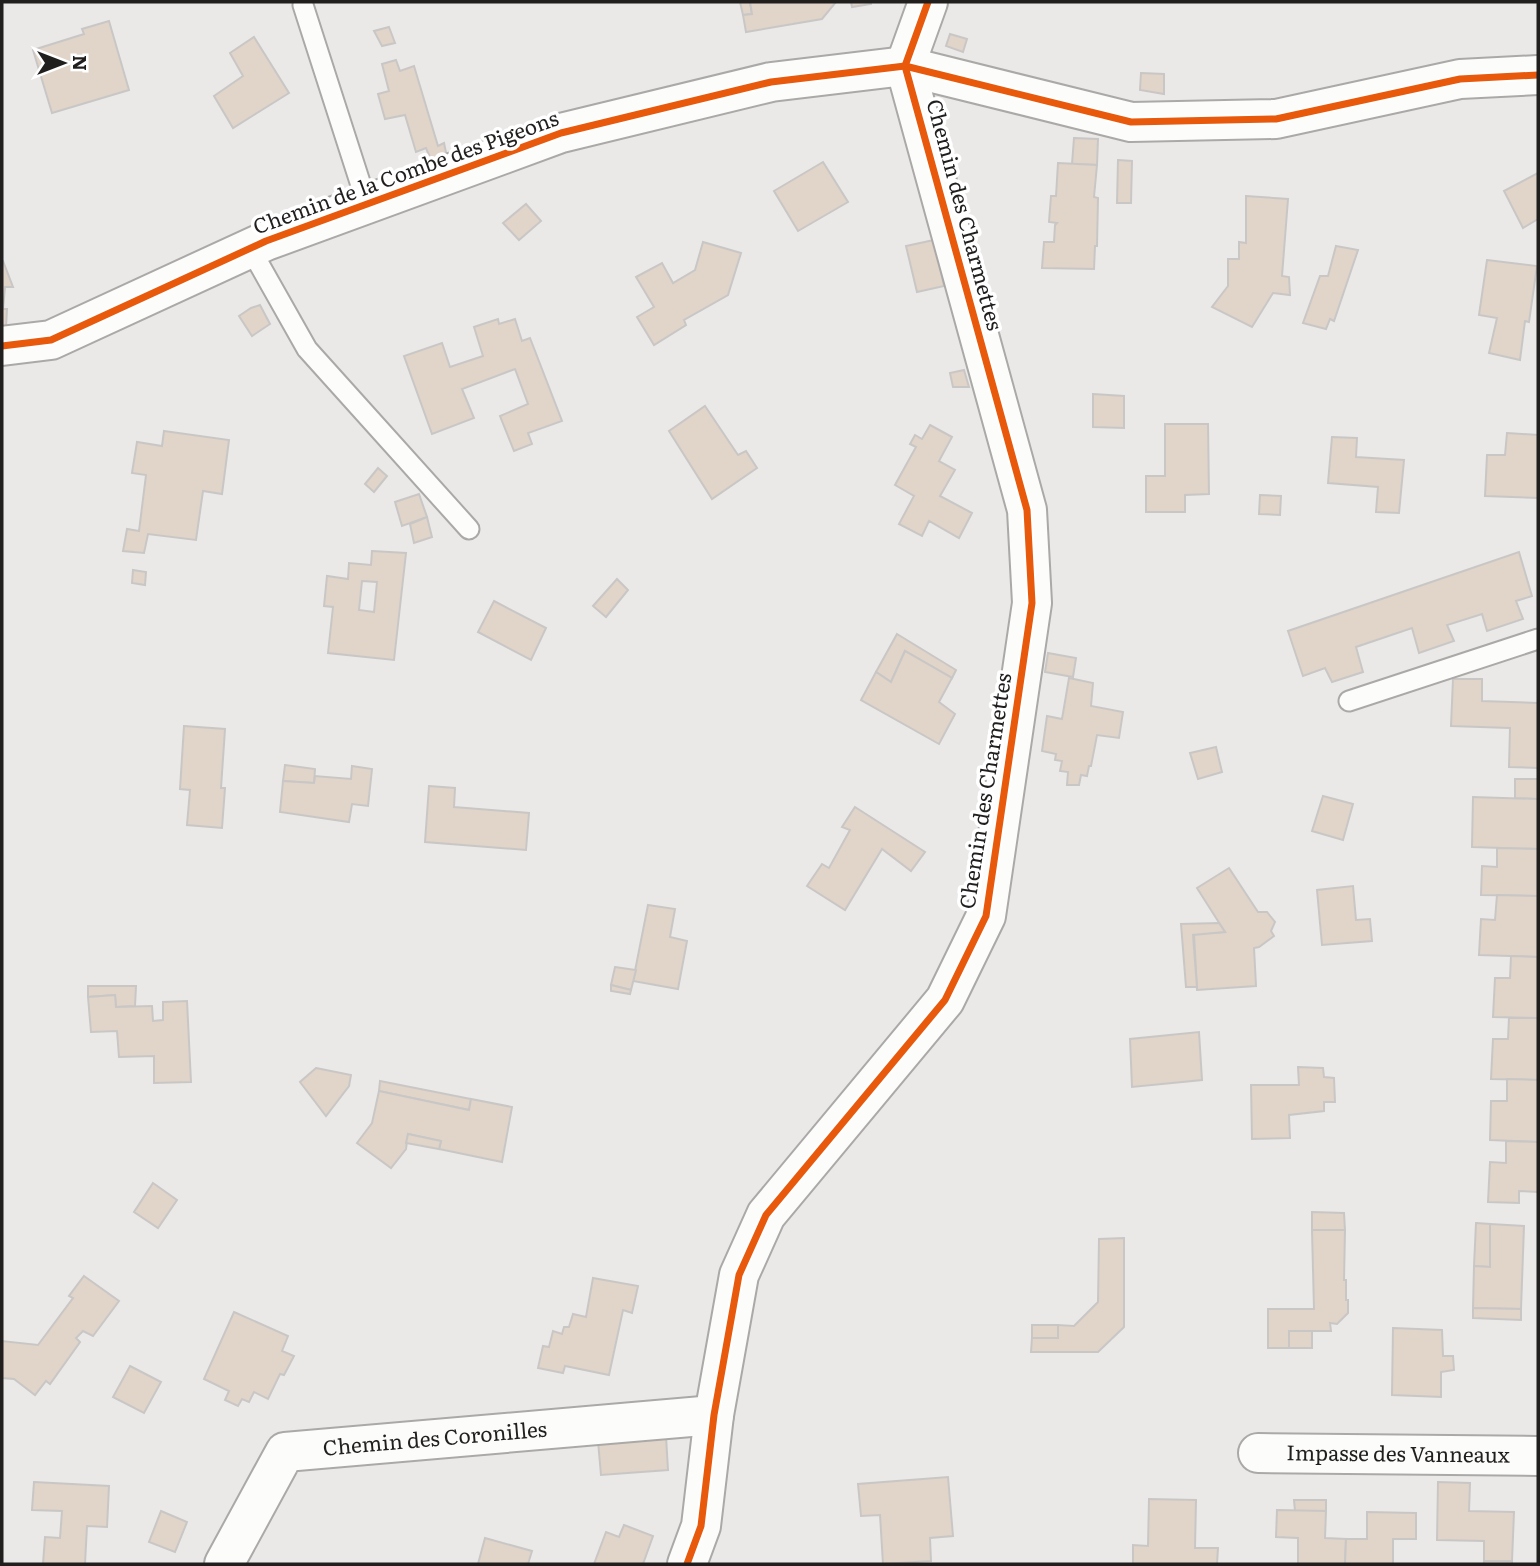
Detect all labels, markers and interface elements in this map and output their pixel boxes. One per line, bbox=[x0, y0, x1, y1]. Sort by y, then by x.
north arrow bbox=[28, 28, 98, 98]
text: N bbox=[67, 55, 95, 71]
street label: Chemin des Charmettes bbox=[921, 95, 1012, 334]
street label: Chemin de la Combe des Pigeons bbox=[248, 101, 562, 240]
street label: Chemin des Charmettes bbox=[950, 670, 1017, 911]
street label: Chemin des Coronilles bbox=[321, 1411, 548, 1462]
street label: Impasse des Vanneaux bbox=[1286, 1435, 1510, 1469]

